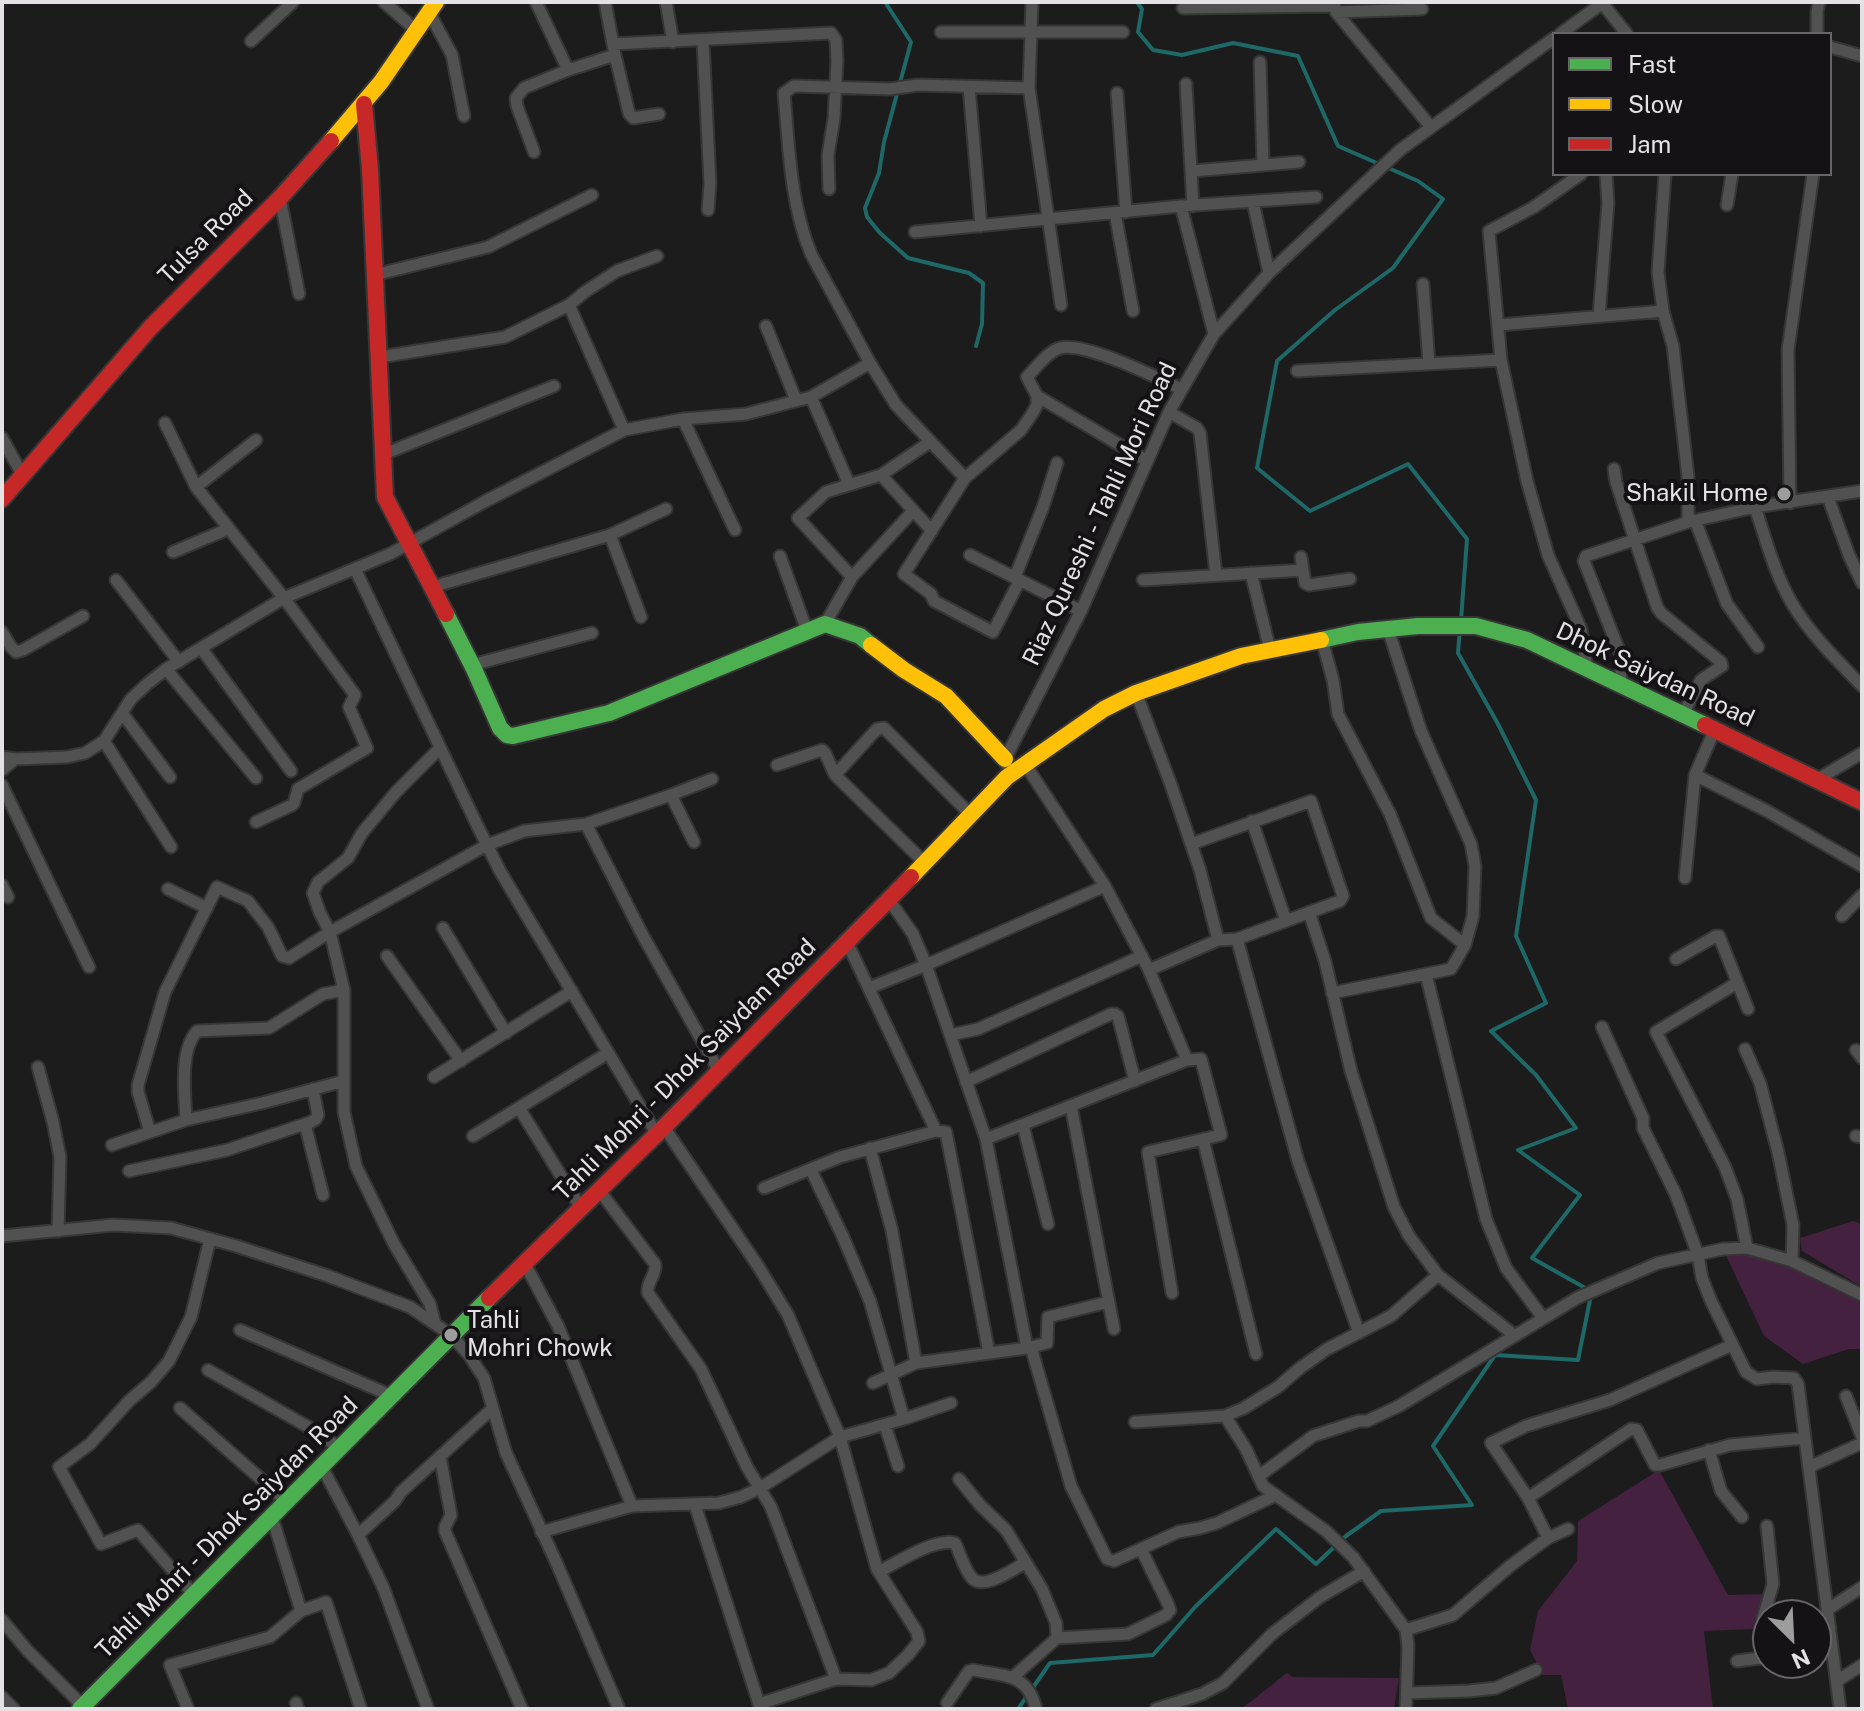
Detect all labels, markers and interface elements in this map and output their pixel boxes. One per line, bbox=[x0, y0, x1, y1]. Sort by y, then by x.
legend bbox=[1552, 32, 1832, 176]
text: Fast bbox=[1628, 50, 1676, 78]
text: Slow bbox=[1628, 90, 1683, 118]
text: Jam bbox=[1628, 130, 1671, 158]
street label: Tulsa Road bbox=[153, 184, 259, 290]
street label: Riaz Qureshi - Tahli Mori Road bbox=[1017, 358, 1183, 670]
place label: Shakil Home bbox=[1626, 480, 1768, 508]
marker: Shakil Home bbox=[1775, 485, 1793, 503]
street label: Dhok Saiydan Road bbox=[1551, 616, 1759, 734]
street label: Tahli Mohri - Dhok Saiydan Road bbox=[548, 933, 822, 1207]
place label: Tahli Mohri Chowk bbox=[467, 1307, 613, 1363]
marker: Tahli Mohri Chowk bbox=[442, 1326, 460, 1344]
street label: Tahli Mohri - Dhok Saiydan Road bbox=[90, 1391, 364, 1665]
north arrow bbox=[1752, 1599, 1832, 1679]
text: N bbox=[1788, 1644, 1814, 1674]

